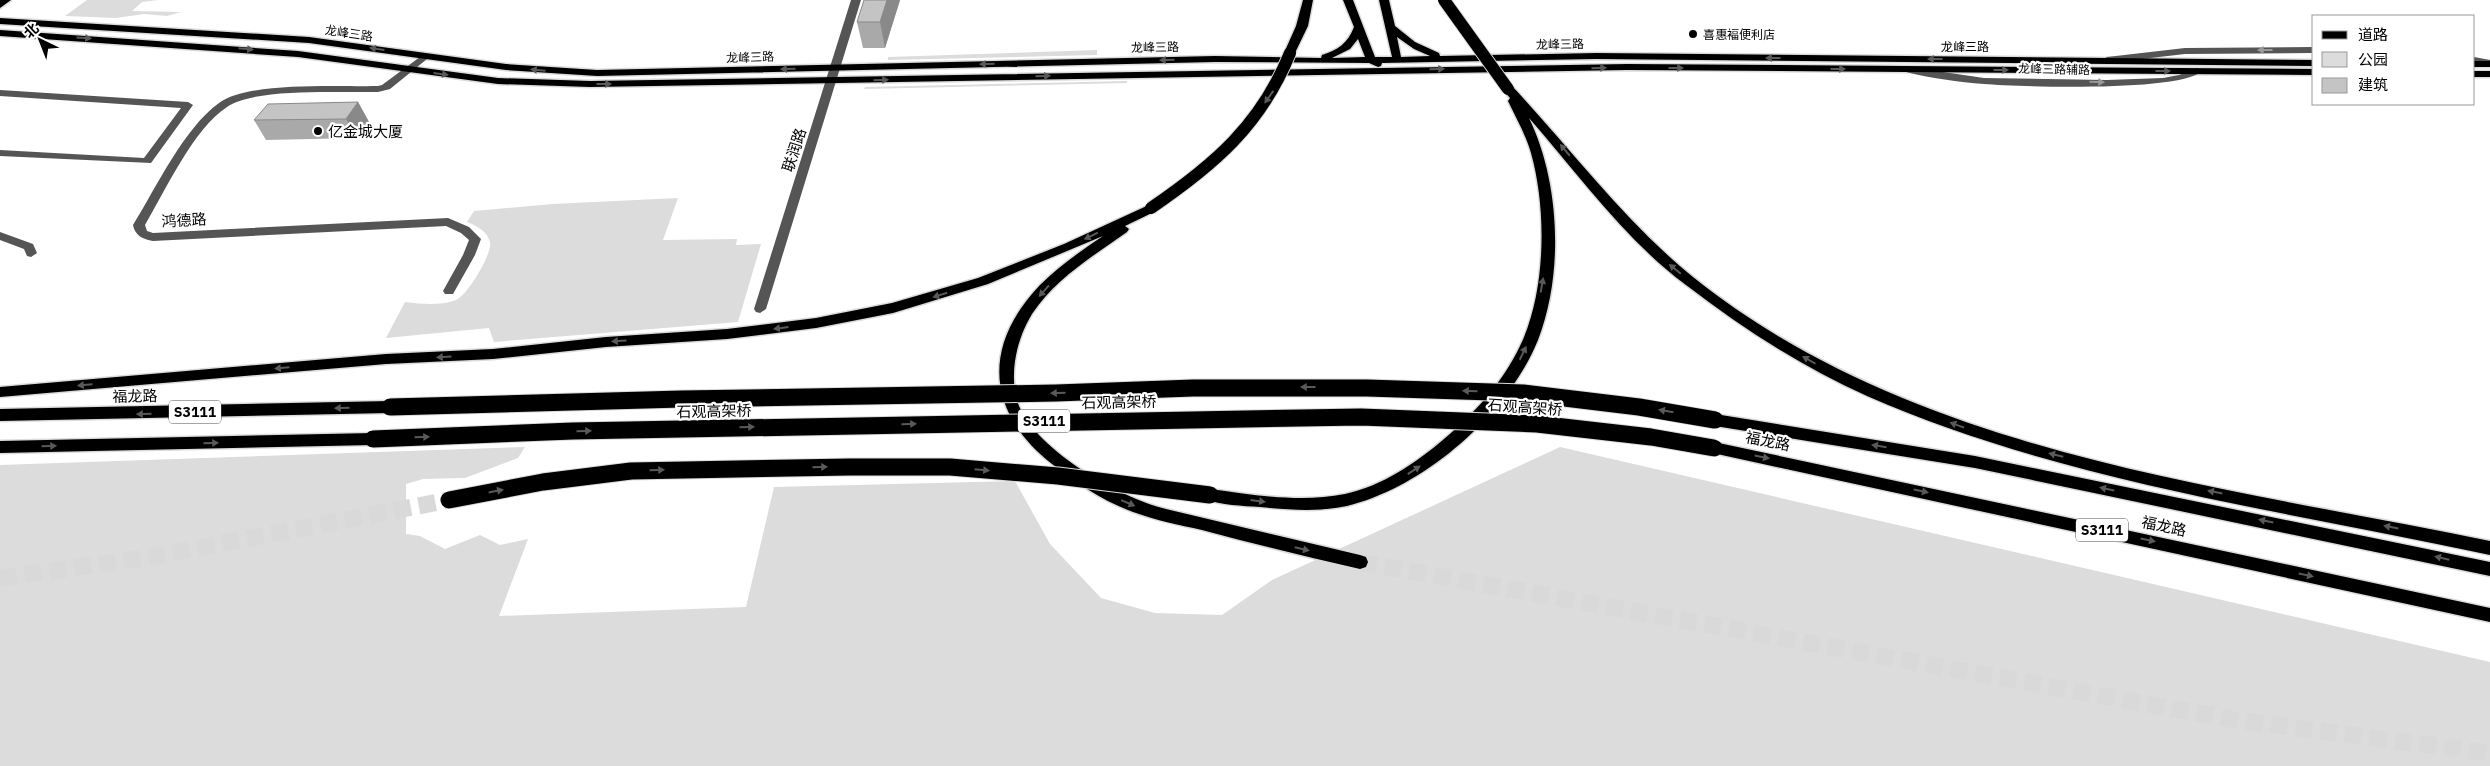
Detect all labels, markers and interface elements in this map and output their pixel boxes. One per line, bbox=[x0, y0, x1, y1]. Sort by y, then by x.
north arrow bbox=[15, 15, 65, 65]
legend bbox=[2312, 15, 2475, 105]
text: 北 bbox=[20, 19, 42, 42]
street label: 龙峰三路 bbox=[324, 22, 374, 44]
text: 道路 bbox=[2358, 25, 2388, 44]
place label: 喜惠褔便利店 bbox=[1703, 27, 1775, 42]
marker: 喜惠褔便利店 bbox=[1687, 28, 1699, 40]
one-way arrow bbox=[76, 34, 92, 42]
street label: 龙峰三路 bbox=[1536, 36, 1584, 52]
street label: 龙峰三路 bbox=[1131, 39, 1179, 55]
street label: 龙峰三路 bbox=[1941, 39, 1989, 54]
one-way arrow bbox=[368, 45, 384, 53]
one-way arrow bbox=[238, 46, 254, 54]
one-way arrow bbox=[2257, 46, 2273, 54]
street label: 龙峰三路 bbox=[726, 49, 774, 65]
text: 公园 bbox=[2358, 50, 2388, 69]
one-way arrow bbox=[1765, 53, 1781, 61]
one-way arrow bbox=[1927, 55, 1943, 63]
one-way arrow bbox=[1158, 56, 1174, 64]
one-way arrow bbox=[978, 60, 994, 68]
street label: 龙峰三路辅路 bbox=[2018, 61, 2090, 77]
one-way arrow bbox=[1591, 64, 1607, 72]
one-way arrow bbox=[1668, 64, 1684, 72]
one-way arrow bbox=[779, 65, 795, 73]
one-way arrow bbox=[1429, 65, 1445, 73]
one-way arrow bbox=[1831, 65, 1847, 73]
one-way arrow bbox=[529, 66, 545, 74]
one-way arrow bbox=[1993, 66, 2009, 74]
one-way arrow bbox=[2156, 67, 2172, 75]
one-way arrow bbox=[434, 70, 450, 78]
one-way arrow bbox=[1036, 72, 1052, 80]
text: 建筑 bbox=[2358, 75, 2388, 94]
one-way arrow bbox=[873, 76, 889, 84]
one-way arrow bbox=[2090, 79, 2106, 87]
one-way arrow bbox=[596, 80, 612, 88]
one-way arrow bbox=[1264, 90, 1274, 103]
place label: 亿金城大厦 bbox=[328, 122, 403, 141]
marker: 亿金城大厦 bbox=[312, 125, 324, 137]
street label: 联润路 bbox=[778, 126, 810, 174]
one-way arrow bbox=[1559, 143, 1570, 156]
street label: 鸿德路 bbox=[161, 209, 207, 231]
one-way arrow bbox=[1084, 232, 1098, 240]
one-way arrow bbox=[1668, 263, 1681, 274]
one-way arrow bbox=[1538, 277, 1546, 293]
one-way arrow bbox=[1038, 285, 1050, 297]
one-way arrow bbox=[932, 291, 947, 299]
one-way arrow bbox=[773, 324, 789, 332]
one-way arrow bbox=[611, 338, 627, 346]
one-way arrow bbox=[1520, 346, 1528, 360]
one-way arrow bbox=[436, 353, 452, 361]
one-way arrow bbox=[1802, 356, 1815, 365]
one-way arrow bbox=[274, 365, 290, 373]
one-way arrow bbox=[77, 381, 93, 389]
one-way arrow bbox=[1299, 383, 1315, 391]
street label: 福龙路 bbox=[112, 386, 158, 406]
one-way arrow bbox=[1462, 387, 1478, 395]
one-way arrow bbox=[1050, 390, 1066, 398]
street label: 石观高架桥 bbox=[1081, 392, 1157, 412]
street label: 石观高架桥 bbox=[1487, 395, 1563, 419]
road number: S3111 bbox=[169, 401, 221, 424]
street label: 石观高架桥 bbox=[676, 401, 752, 421]
one-way arrow bbox=[333, 405, 349, 413]
one-way arrow bbox=[1658, 407, 1674, 415]
one-way arrow bbox=[136, 410, 152, 418]
road number: S3111 bbox=[1018, 410, 1070, 432]
one-way arrow bbox=[901, 420, 917, 428]
one-way arrow bbox=[1950, 421, 1965, 428]
one-way arrow bbox=[739, 423, 755, 431]
one-way arrow bbox=[576, 427, 592, 435]
street label: 福龙路 bbox=[1744, 427, 1792, 455]
one-way arrow bbox=[414, 433, 430, 441]
one-way arrow bbox=[203, 439, 219, 447]
one-way arrow bbox=[41, 442, 57, 450]
one-way arrow bbox=[1870, 442, 1886, 450]
one-way arrow bbox=[2049, 451, 2064, 459]
one-way arrow bbox=[1754, 453, 1769, 461]
one-way arrow bbox=[812, 463, 828, 471]
one-way arrow bbox=[1407, 465, 1420, 475]
one-way arrow bbox=[650, 466, 666, 474]
one-way arrow bbox=[975, 466, 991, 474]
one-way arrow bbox=[2100, 485, 2115, 493]
one-way arrow bbox=[489, 486, 505, 494]
one-way arrow bbox=[1913, 487, 1929, 495]
one-way arrow bbox=[2206, 487, 2222, 495]
one-way arrow bbox=[1250, 497, 1266, 505]
one-way arrow bbox=[1121, 499, 1135, 507]
street label: 福龙路 bbox=[2140, 512, 2188, 540]
one-way arrow bbox=[2258, 517, 2274, 525]
road number: S3111 bbox=[2076, 518, 2128, 542]
one-way arrow bbox=[2383, 522, 2399, 530]
one-way arrow bbox=[2140, 536, 2155, 544]
one-way arrow bbox=[1295, 545, 1310, 553]
one-way arrow bbox=[2435, 554, 2450, 562]
one-way arrow bbox=[2299, 571, 2314, 579]

